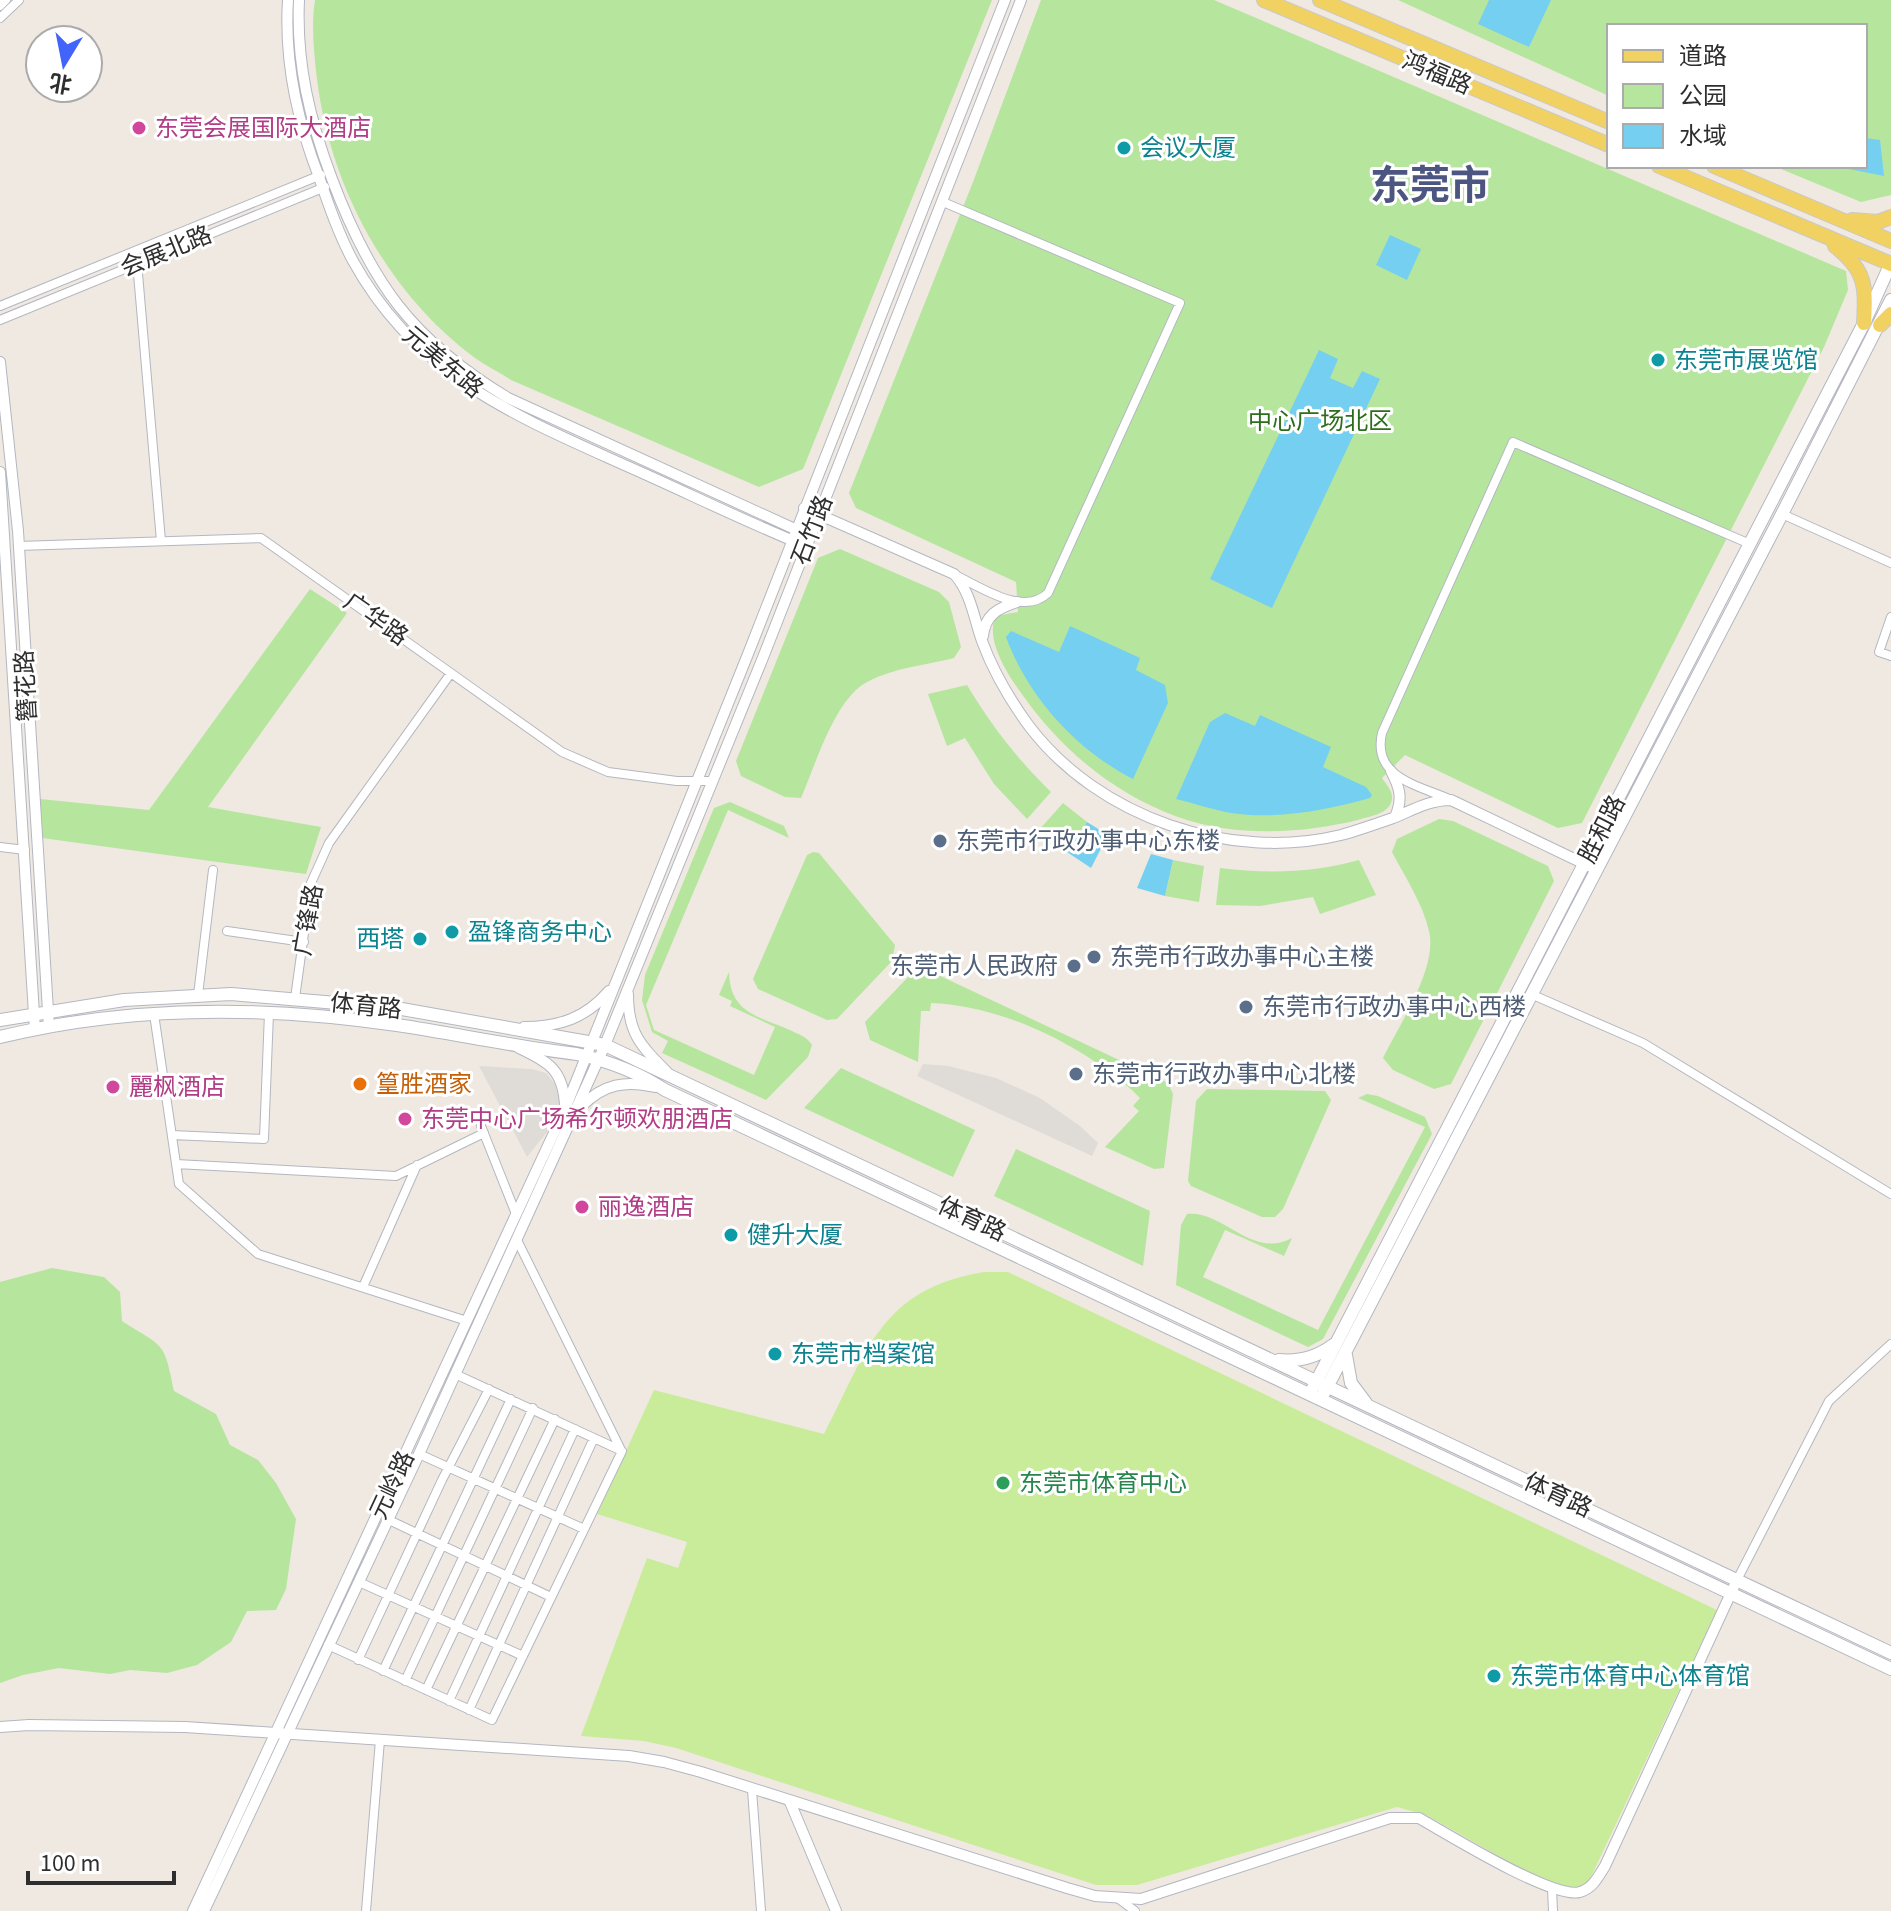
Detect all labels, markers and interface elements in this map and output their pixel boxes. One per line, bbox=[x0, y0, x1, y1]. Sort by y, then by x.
north arrow bbox=[24, 24, 104, 104]
legend bbox=[1607, 24, 1867, 168]
text: 道路 bbox=[1679, 39, 1727, 74]
street label: 鸿福路 bbox=[1397, 43, 1477, 104]
text: 北 bbox=[47, 65, 74, 100]
text: 公园 bbox=[1679, 79, 1727, 114]
place label: 东莞会展国际大酒店 bbox=[155, 111, 371, 146]
marker: 东莞会展国际大酒店 bbox=[130, 119, 148, 137]
text: 水域 bbox=[1679, 119, 1727, 154]
place label: 会议大厦 bbox=[1140, 131, 1236, 166]
marker: 会议大厦 bbox=[1115, 139, 1133, 157]
district label: 东莞市 bbox=[1370, 158, 1490, 215]
street label: 会展北路 bbox=[115, 217, 217, 286]
street label: 元美东路 bbox=[395, 318, 491, 407]
place label: 东莞市展览馆 bbox=[1674, 343, 1818, 378]
marker: 东莞市展览馆 bbox=[1649, 351, 1667, 369]
park label: 中心广场北区 bbox=[1248, 404, 1392, 439]
street label: 石竹路 bbox=[783, 490, 842, 570]
street label: 广华路 bbox=[336, 584, 415, 654]
street label: 簪花路 bbox=[7, 649, 46, 723]
street label: 胜和路 bbox=[1571, 789, 1634, 869]
place label: 东莞市行政办事中心东楼 bbox=[956, 824, 1220, 859]
marker: 东莞市行政办事中心东楼 bbox=[931, 832, 949, 850]
street label: 广锋路 bbox=[285, 882, 332, 959]
place label: 盈锋商务中心 bbox=[468, 915, 612, 950]
place label: 西塔 bbox=[356, 922, 404, 957]
marker: 盈锋商务中心 bbox=[443, 923, 461, 941]
marker: 西塔 bbox=[411, 930, 429, 948]
place label: 东莞市行政办事中心主楼 bbox=[1110, 940, 1374, 975]
marker: 东莞市行政办事中心主楼 bbox=[1085, 948, 1103, 966]
place label: 东莞市人民政府 bbox=[890, 949, 1058, 984]
marker: 东莞市人民政府 bbox=[1065, 957, 1083, 975]
street label: 体育路 bbox=[328, 985, 404, 1028]
place label: 东莞市行政办事中心西楼 bbox=[1262, 990, 1526, 1025]
marker: 东莞市行政办事中心西楼 bbox=[1237, 998, 1255, 1016]
place label: 东莞市行政办事中心北楼 bbox=[1092, 1057, 1356, 1092]
marker: 东莞市行政办事中心北楼 bbox=[1067, 1065, 1085, 1083]
place label: 篁胜酒家 bbox=[376, 1067, 472, 1102]
place label: 麗枫酒店 bbox=[129, 1070, 225, 1105]
marker: 篁胜酒家 bbox=[351, 1075, 369, 1093]
marker: 麗枫酒店 bbox=[104, 1078, 122, 1096]
place label: 东莞中心广场希尔顿欢朋酒店 bbox=[421, 1102, 733, 1137]
marker: 东莞中心广场希尔顿欢朋酒店 bbox=[396, 1110, 414, 1128]
street label: 体育路 bbox=[932, 1188, 1012, 1251]
place label: 丽逸酒店 bbox=[598, 1190, 694, 1225]
marker: 丽逸酒店 bbox=[573, 1198, 591, 1216]
place label: 健升大厦 bbox=[747, 1218, 843, 1253]
marker: 健升大厦 bbox=[722, 1226, 740, 1244]
place label: 东莞市档案馆 bbox=[791, 1337, 935, 1372]
marker: 东莞市档案馆 bbox=[766, 1345, 784, 1363]
street label: 元岭路 bbox=[361, 1445, 424, 1525]
street label: 体育路 bbox=[1518, 1464, 1598, 1527]
place label: 东莞市体育中心 bbox=[1019, 1466, 1187, 1501]
marker: 东莞市体育中心 bbox=[994, 1474, 1012, 1492]
place label: 东莞市体育中心体育馆 bbox=[1510, 1659, 1750, 1694]
marker: 东莞市体育中心体育馆 bbox=[1485, 1667, 1503, 1685]
scale bar bbox=[28, 1835, 174, 1885]
text: 100 m bbox=[40, 1846, 100, 1881]

